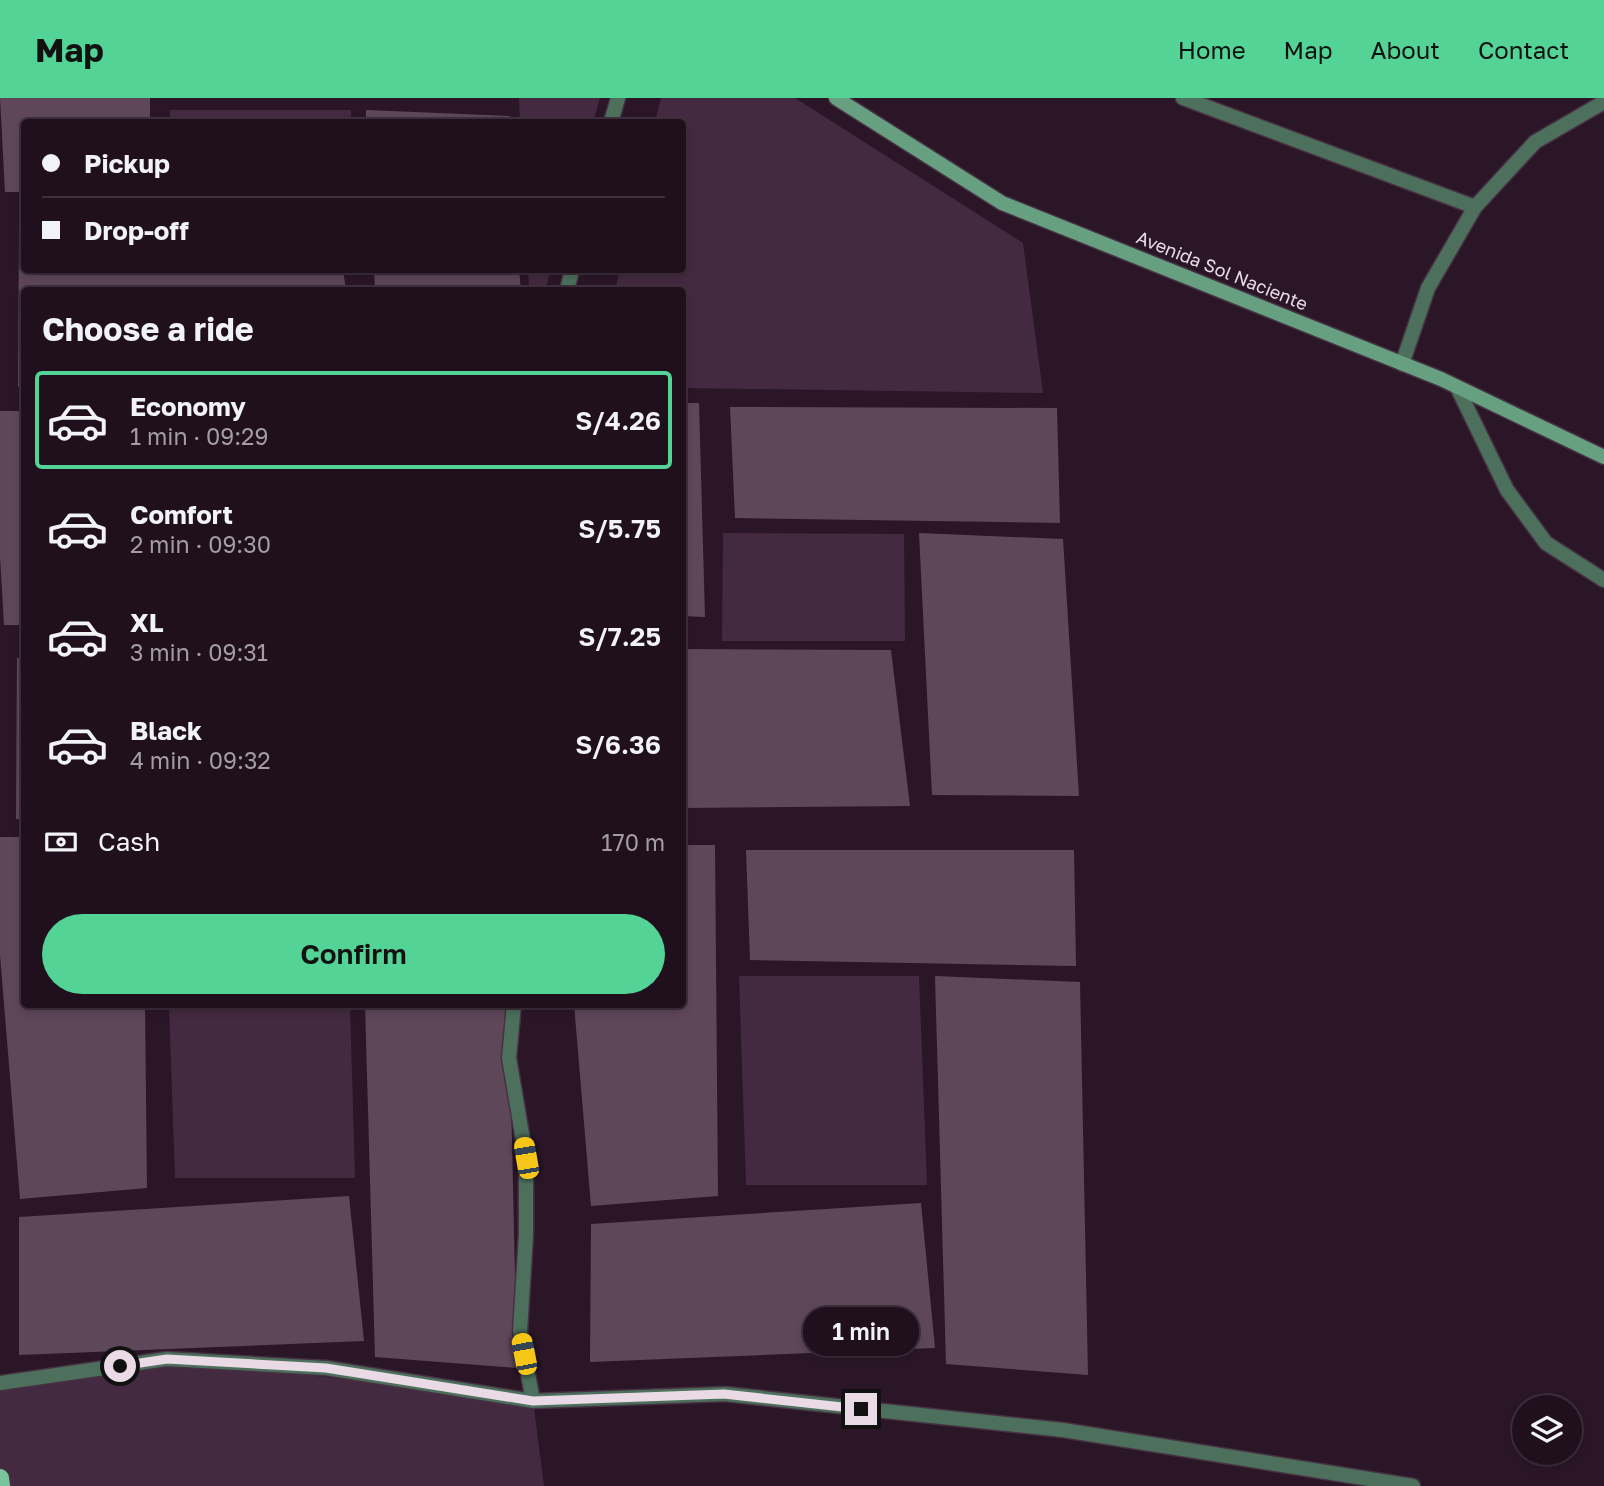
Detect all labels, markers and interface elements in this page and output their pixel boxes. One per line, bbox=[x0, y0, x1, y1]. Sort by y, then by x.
text: Map bbox=[35, 30, 104, 69]
text: Home bbox=[1178, 35, 1246, 64]
text: Map bbox=[1284, 35, 1333, 64]
text: About bbox=[1371, 35, 1440, 64]
text: Contact bbox=[1478, 35, 1569, 64]
text: Pickup bbox=[84, 148, 170, 179]
text: Drop-off bbox=[84, 215, 189, 246]
street label: Avenida Sol Naciente bbox=[1134, 226, 1311, 315]
text: Choose a ride bbox=[42, 310, 254, 348]
icon: car bbox=[46, 389, 109, 452]
text: Economy bbox=[130, 391, 246, 422]
text: S/4.26 bbox=[575, 405, 661, 436]
text: 1 min · 09:29 bbox=[130, 422, 268, 450]
icon: car bbox=[46, 497, 109, 560]
text: Comfort bbox=[130, 499, 233, 530]
text: S/5.75 bbox=[578, 513, 661, 544]
text: 2 min · 09:30 bbox=[130, 530, 271, 558]
icon: car bbox=[46, 605, 109, 668]
text: XL bbox=[130, 607, 164, 638]
text: S/7.25 bbox=[578, 621, 661, 652]
text: 3 min · 09:31 bbox=[130, 638, 268, 666]
icon: car bbox=[46, 713, 109, 776]
text: Black bbox=[130, 715, 202, 746]
text: S/6.36 bbox=[575, 729, 661, 760]
text: 4 min · 09:32 bbox=[130, 746, 271, 774]
icon: cash bbox=[42, 823, 80, 861]
text: Cash bbox=[98, 826, 160, 857]
text: 170 m bbox=[601, 828, 665, 856]
button: Confirm bbox=[42, 914, 665, 994]
car bbox=[513, 1135, 540, 1181]
callout: 1 min bbox=[803, 1308, 919, 1356]
text: 1 min bbox=[832, 1317, 890, 1345]
car bbox=[510, 1331, 539, 1377]
route start bbox=[104, 1350, 136, 1382]
route end bbox=[845, 1393, 877, 1425]
map controls bbox=[1512, 1395, 1582, 1465]
button: layers bbox=[1512, 1395, 1582, 1465]

